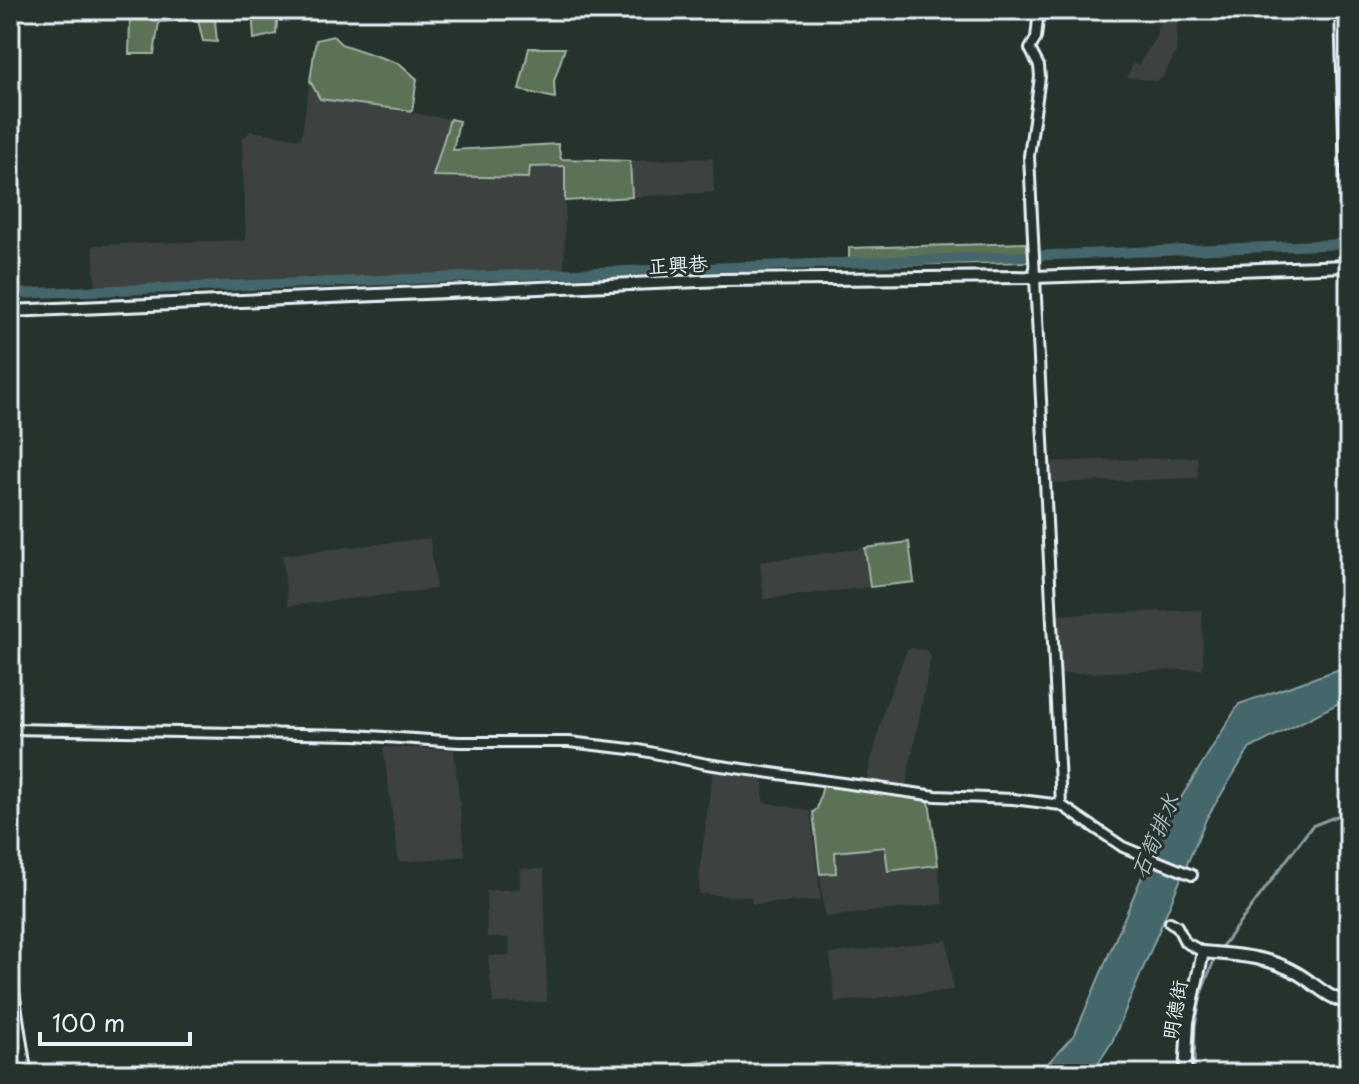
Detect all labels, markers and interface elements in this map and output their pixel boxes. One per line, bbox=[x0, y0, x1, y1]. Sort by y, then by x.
street label: 正興巷 bbox=[647, 247, 710, 281]
water label: 石筍排水 bbox=[1121, 788, 1186, 882]
street label: 明德街 bbox=[1154, 978, 1194, 1042]
scale bar bbox=[40, 996, 190, 1046]
text: 100 m bbox=[52, 1004, 125, 1040]

